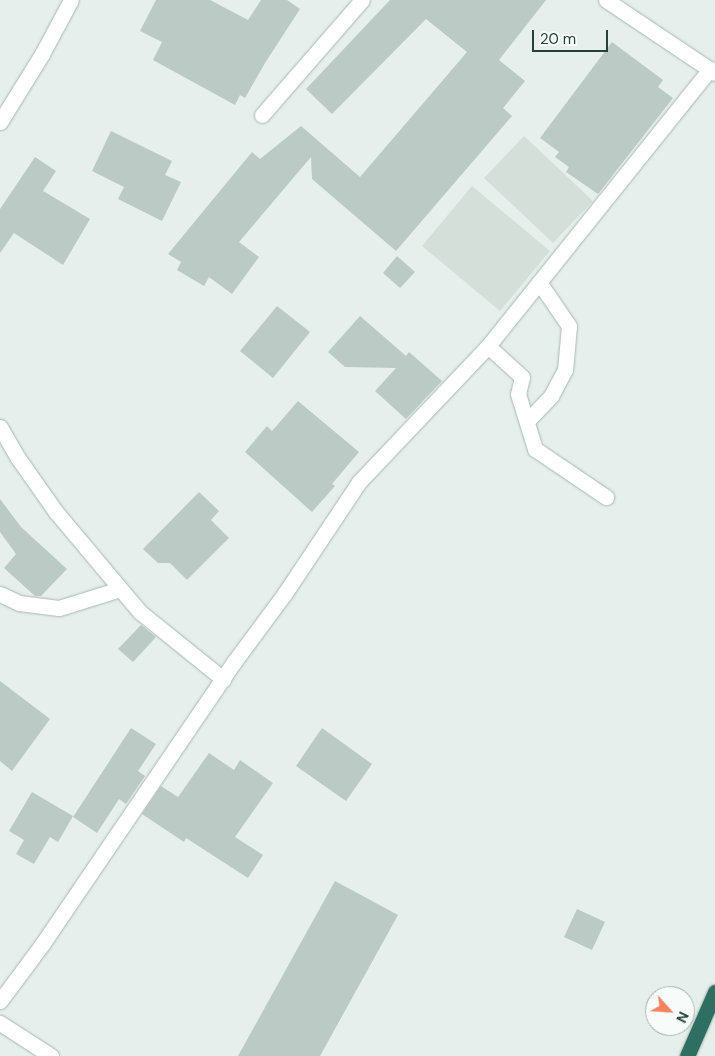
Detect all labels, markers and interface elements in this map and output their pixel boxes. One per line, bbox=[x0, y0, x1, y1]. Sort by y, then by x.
scale bar bbox=[535, 20, 611, 52]
text: 20 m bbox=[540, 29, 576, 49]
north arrow bbox=[645, 986, 695, 1036]
text: N bbox=[672, 1009, 693, 1026]

